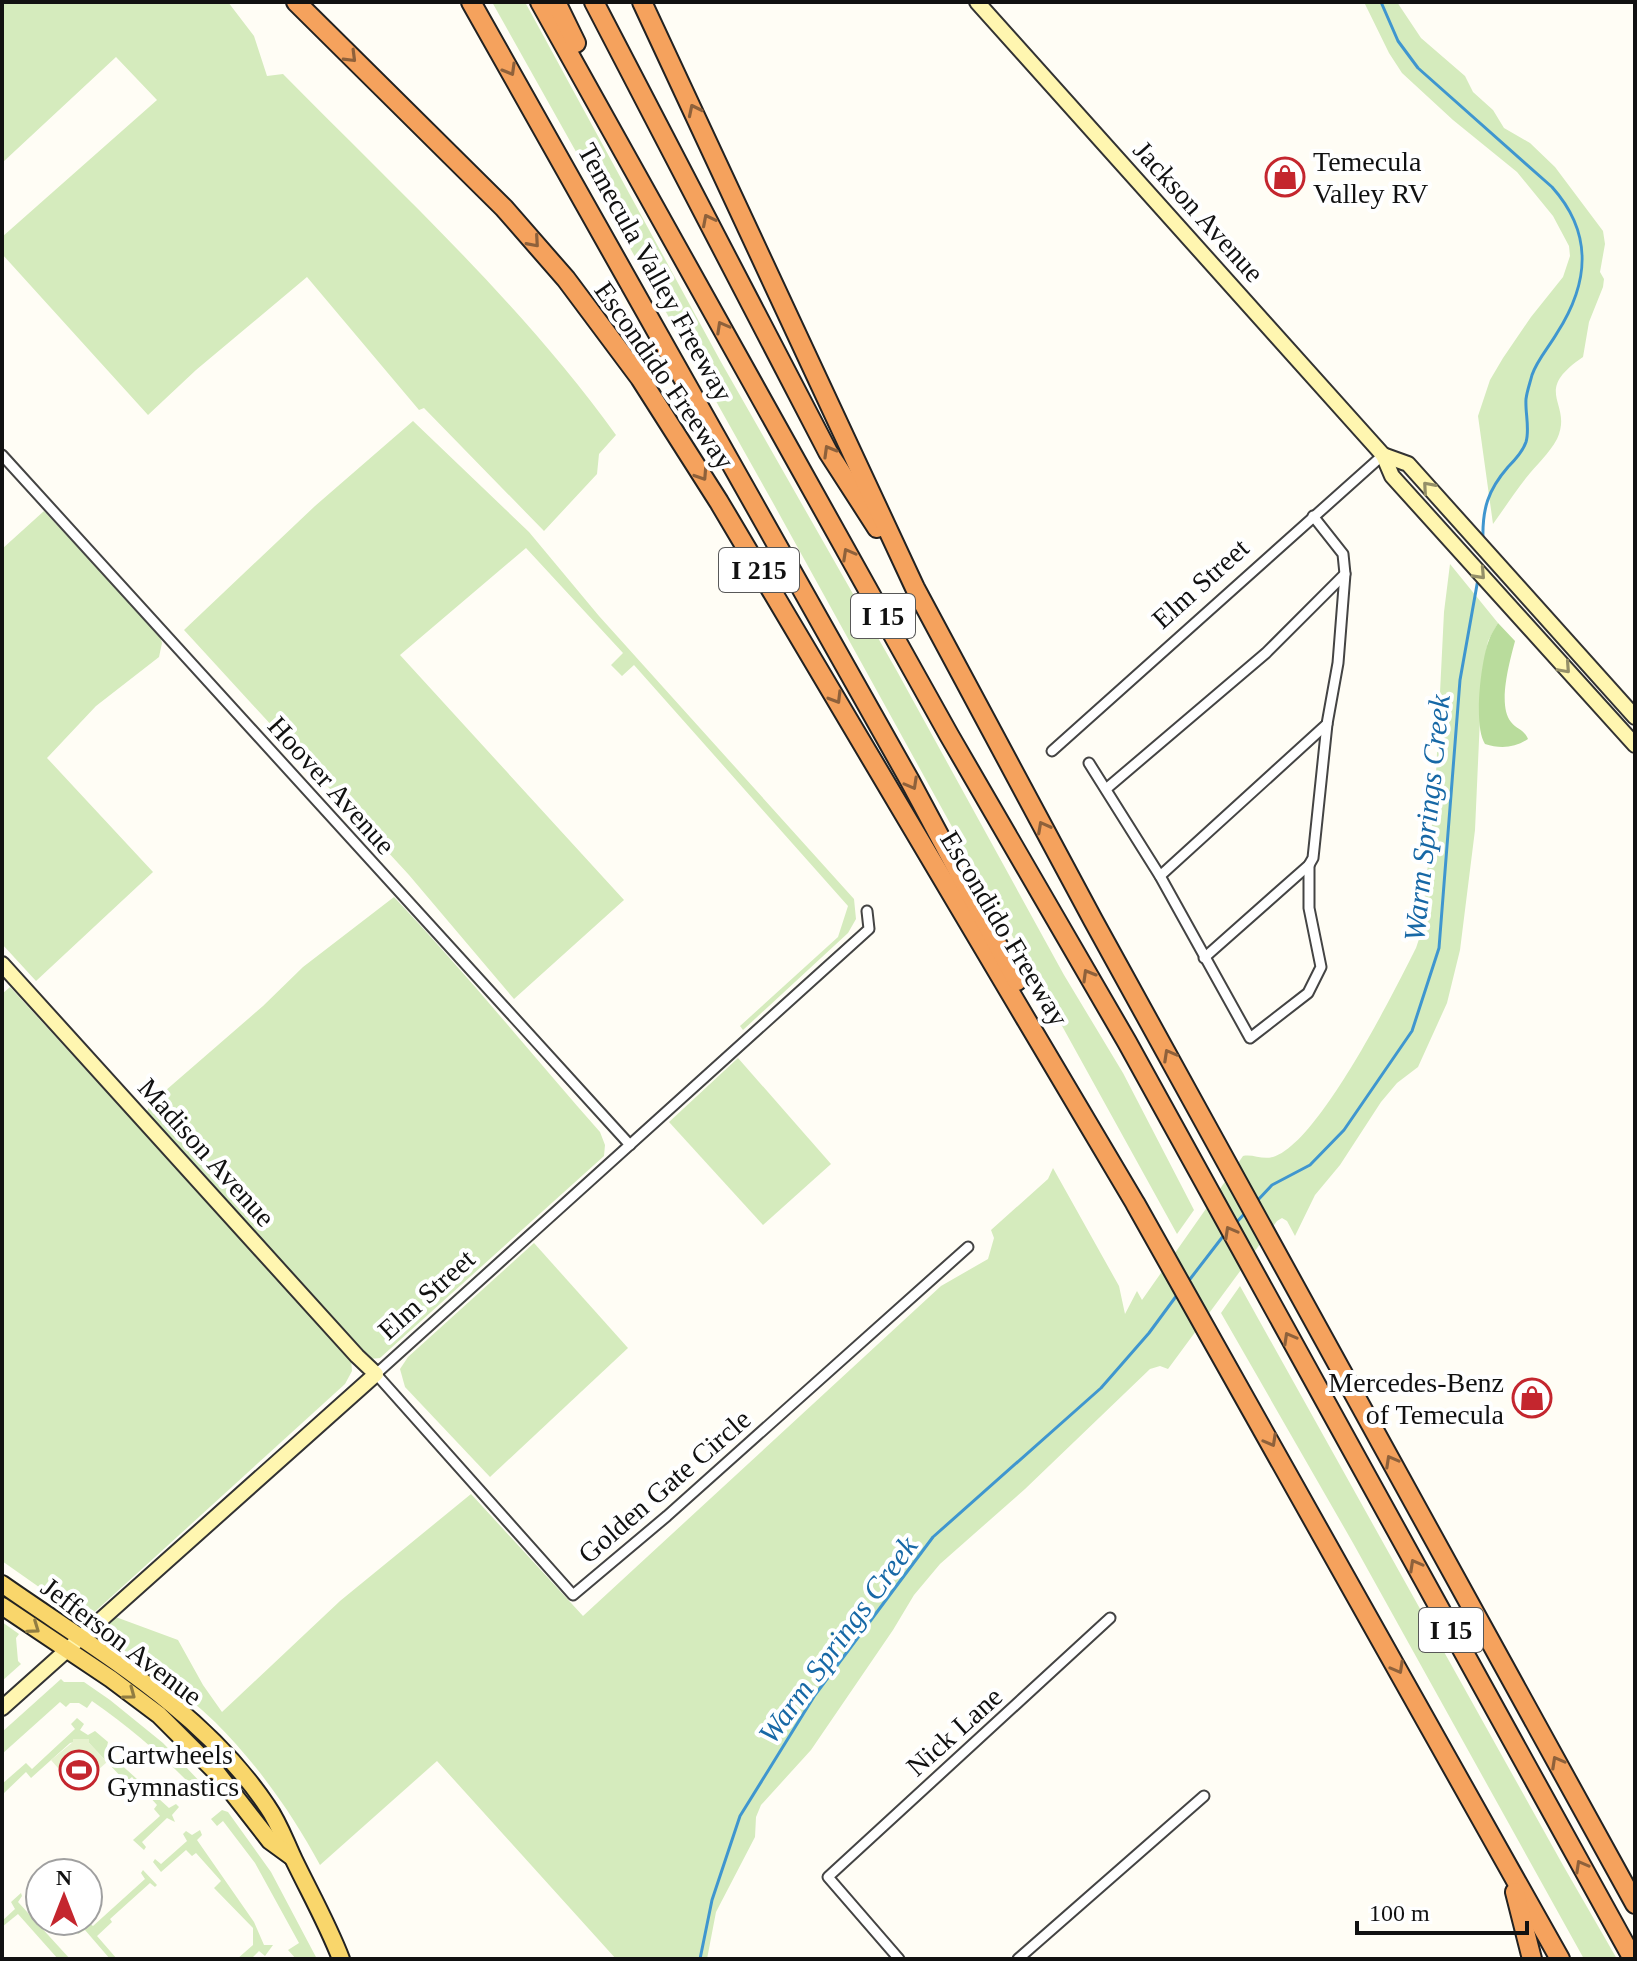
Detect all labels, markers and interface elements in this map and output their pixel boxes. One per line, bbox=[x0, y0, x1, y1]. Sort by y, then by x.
one-way arrow bbox=[342, 48, 356, 62]
one-way arrow bbox=[500, 61, 516, 76]
one-way arrow bbox=[688, 104, 704, 119]
street label: Jackson Avenue bbox=[1127, 134, 1270, 288]
street label: Temecula Valley Freeway bbox=[572, 138, 739, 407]
place label: Temecula Valley RV bbox=[1313, 146, 1428, 209]
shop icon: Temecula Valley RV bbox=[1264, 156, 1306, 198]
one-way arrow bbox=[703, 214, 718, 228]
one-way arrow bbox=[525, 232, 539, 247]
street label: Escondido Freeway bbox=[588, 276, 741, 475]
one-way arrow bbox=[716, 321, 732, 336]
one-way arrow bbox=[823, 444, 838, 459]
one-way arrow bbox=[693, 467, 708, 481]
one-way arrow bbox=[1423, 481, 1438, 496]
street label: Elm Street bbox=[1146, 532, 1255, 635]
road number: I 215 bbox=[719, 548, 799, 592]
one-way arrow bbox=[842, 548, 858, 563]
one-way arrow bbox=[1471, 565, 1486, 579]
road number: I 15 bbox=[851, 594, 915, 638]
one-way arrow bbox=[1555, 658, 1570, 673]
one-way arrow bbox=[826, 689, 842, 704]
water label: Warm Springs Creek bbox=[1397, 692, 1456, 943]
street label: Hoover Avenue bbox=[262, 710, 402, 861]
one-way arrow bbox=[902, 776, 918, 790]
one-way arrow bbox=[1037, 822, 1053, 836]
street label: Escondido Freeway bbox=[934, 825, 1075, 1031]
one-way arrow bbox=[1082, 969, 1098, 983]
one-way arrow bbox=[1163, 1049, 1178, 1063]
street label: Madison Avenue bbox=[132, 1072, 281, 1233]
one-way arrow bbox=[1225, 1226, 1240, 1240]
street label: Elm Street bbox=[372, 1243, 481, 1346]
one-way arrow bbox=[1283, 1332, 1299, 1346]
place label: Mercedes-Benz of Temecula bbox=[1328, 1367, 1505, 1430]
shop icon: Mercedes-Benz of Temecula bbox=[1511, 1377, 1553, 1419]
street label: Golden Gate Circle bbox=[572, 1403, 757, 1569]
one-way arrow bbox=[1261, 1433, 1277, 1447]
one-way arrow bbox=[1385, 1455, 1401, 1469]
water label: Warm Springs Creek bbox=[751, 1529, 924, 1750]
one-way arrow bbox=[1409, 1559, 1425, 1574]
street label: Jefferson Avenue bbox=[35, 1571, 208, 1712]
road number: I 15 bbox=[1419, 1608, 1483, 1652]
one-way arrow bbox=[25, 1618, 39, 1633]
one-way arrow bbox=[1388, 1660, 1404, 1674]
street label: Nick Lane bbox=[900, 1681, 1008, 1782]
one-way arrow bbox=[121, 1684, 136, 1698]
place label: Cartwheels Gymnastics bbox=[107, 1739, 239, 1802]
sports icon: Cartwheels Gymnastics bbox=[58, 1749, 100, 1791]
one-way arrow bbox=[1551, 1756, 1567, 1771]
north arrow bbox=[24, 1857, 104, 1937]
one-way arrow bbox=[1576, 1860, 1591, 1874]
text: N bbox=[56, 1865, 72, 1890]
scale bar bbox=[1357, 1885, 1527, 1935]
text: 100 m bbox=[1369, 1900, 1430, 1926]

